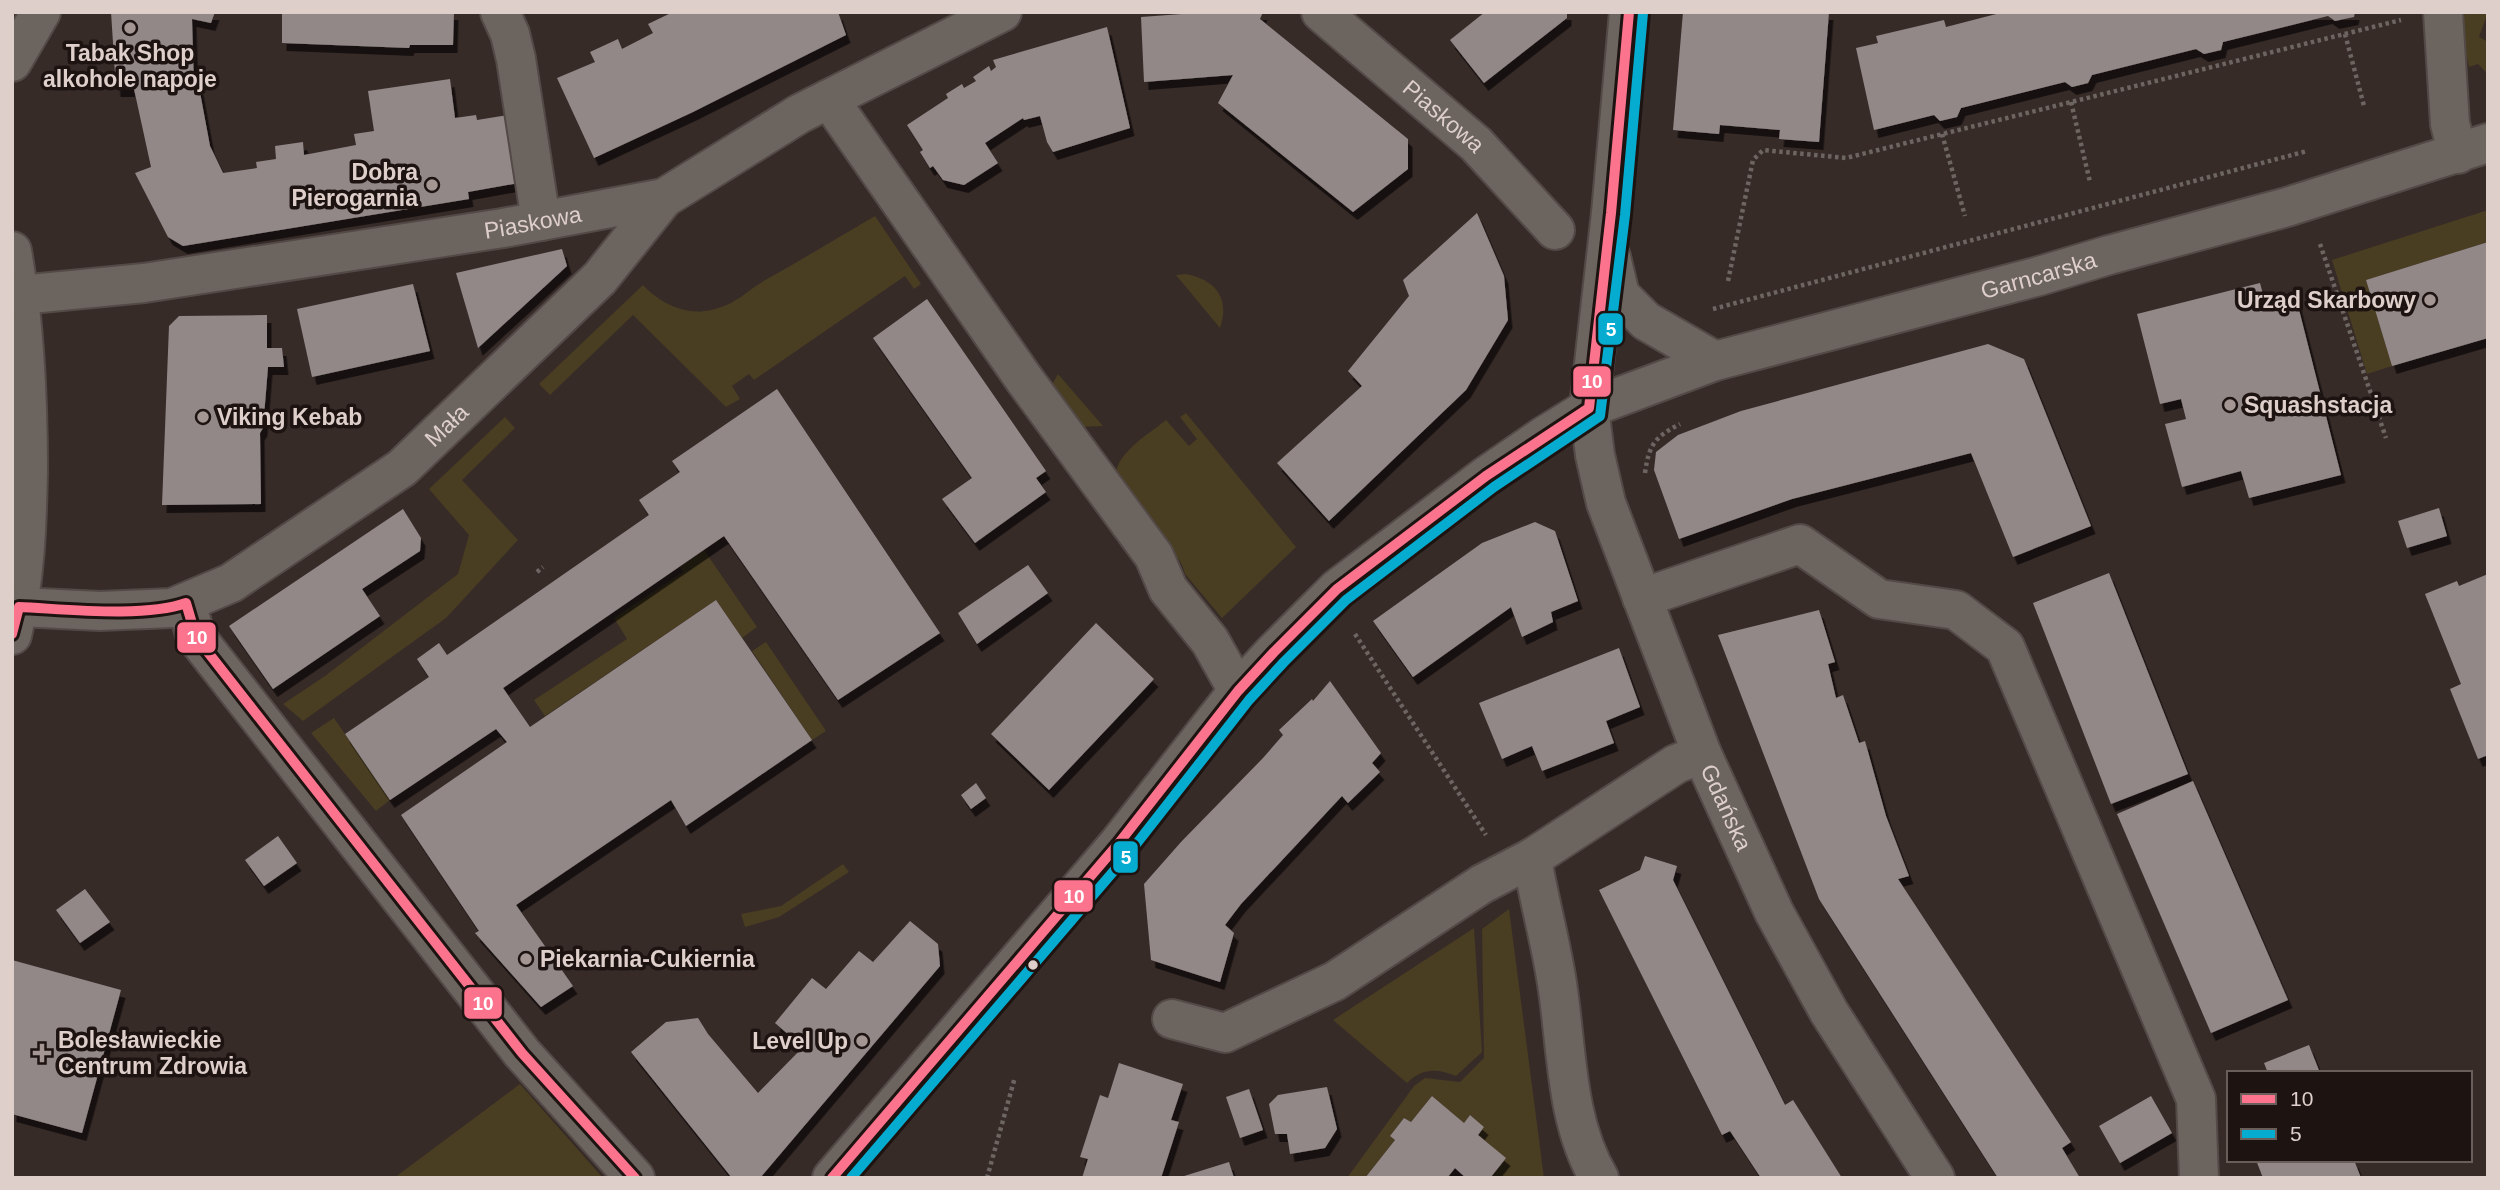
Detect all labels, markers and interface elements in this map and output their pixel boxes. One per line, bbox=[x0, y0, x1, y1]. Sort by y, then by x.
marker: Tabak Shop alkohole napoje bbox=[122, 20, 138, 36]
place label: Tabak Shop alkohole napoje bbox=[43, 40, 217, 92]
street label: Piaskowa bbox=[1398, 75, 1490, 158]
place label: Dobra Pierogarnia bbox=[291, 159, 418, 211]
marker: Dobra Pierogarnia bbox=[424, 177, 440, 193]
street label: Piaskowa bbox=[482, 201, 584, 244]
street label: Garncarska bbox=[1978, 246, 2100, 304]
place label: Urząd Skarbowy bbox=[2237, 287, 2416, 313]
marker: Urząd Skarbowy bbox=[2422, 292, 2438, 308]
line badge: 5 bbox=[1597, 312, 1624, 346]
text: 5 bbox=[1606, 319, 1617, 340]
line badge: 10 bbox=[1572, 365, 1612, 398]
text: 10 bbox=[1581, 371, 1603, 392]
place label: Squashstacja bbox=[2244, 392, 2392, 418]
marker: Squashstacja bbox=[2222, 397, 2238, 413]
street label: Mała bbox=[420, 398, 474, 452]
place label: Viking Kebab bbox=[217, 404, 362, 430]
marker: Viking Kebab bbox=[195, 409, 211, 425]
line badge: 10 bbox=[176, 621, 217, 654]
text: 10 bbox=[186, 627, 208, 648]
street label: Gdańska bbox=[1695, 760, 1757, 855]
line badge: 5 bbox=[1112, 840, 1139, 874]
text: 5 bbox=[1121, 847, 1132, 868]
line badge: 10 bbox=[1053, 879, 1094, 913]
text: 10 bbox=[1063, 886, 1085, 907]
place label: Piekarnia-Cukiernia bbox=[540, 946, 755, 972]
marker: Piekarnia-Cukiernia bbox=[518, 951, 534, 967]
unlabelled marker bbox=[1026, 958, 1040, 972]
line badge: 10 bbox=[463, 986, 503, 1020]
text: 10 bbox=[472, 993, 494, 1014]
place label: Bolesławieckie Centrum Zdrowia bbox=[58, 1027, 247, 1079]
place label: Level Up bbox=[752, 1028, 848, 1054]
marker: Level Up bbox=[854, 1033, 870, 1049]
marker: Bolesławieckie Centrum Zdrowia bbox=[32, 1043, 52, 1063]
legend bbox=[2227, 1071, 2472, 1162]
text: 10 bbox=[2290, 1087, 2313, 1110]
text: 5 bbox=[2290, 1122, 2302, 1145]

